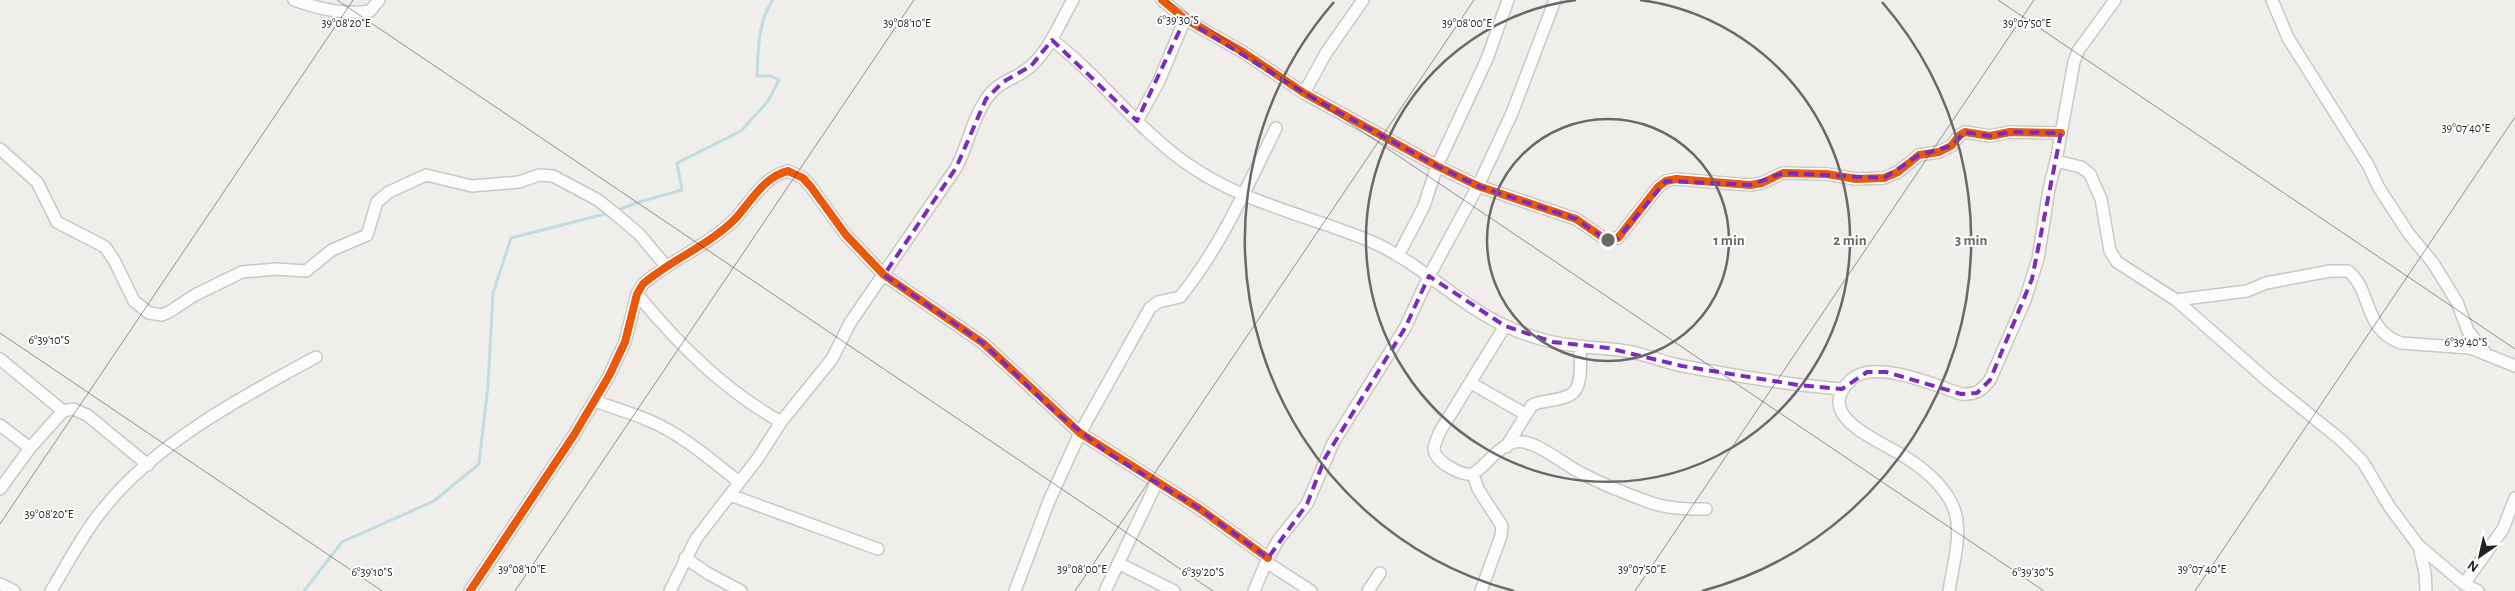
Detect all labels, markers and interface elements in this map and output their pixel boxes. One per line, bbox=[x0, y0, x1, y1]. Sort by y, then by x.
text: 6°39'30"S bbox=[1157, 14, 1199, 26]
text: 39°08'20"E bbox=[321, 17, 371, 29]
text: 39°08'10"E bbox=[883, 17, 931, 29]
text: 39°08'00"E bbox=[1442, 17, 1492, 29]
text: 39°07'50"E bbox=[2003, 17, 2051, 29]
text: 39°07'40"E bbox=[2442, 122, 2491, 134]
centre of rings bbox=[1599, 231, 1617, 249]
text: 1 min bbox=[1713, 233, 1745, 248]
text: 2 min bbox=[1833, 233, 1867, 248]
text: 3 min bbox=[1955, 233, 1987, 248]
text: 6°39'10"S bbox=[28, 334, 70, 346]
text: 6°39'40"S bbox=[2445, 336, 2488, 348]
text: 39°08'20"E bbox=[24, 508, 74, 520]
north arrow bbox=[2455, 531, 2505, 581]
text: N bbox=[2465, 557, 2481, 574]
text: 39°08'10"E bbox=[498, 563, 546, 575]
text: 39°08'00"E bbox=[1057, 563, 1107, 575]
text: 39°07'50"E bbox=[1618, 563, 1666, 575]
text: 39°07'40"E bbox=[2178, 563, 2227, 575]
text: 6°39'10"S bbox=[351, 566, 393, 578]
text: 6°39'20"S bbox=[1182, 566, 1225, 578]
text: 6°39'30"S bbox=[2012, 566, 2054, 578]

